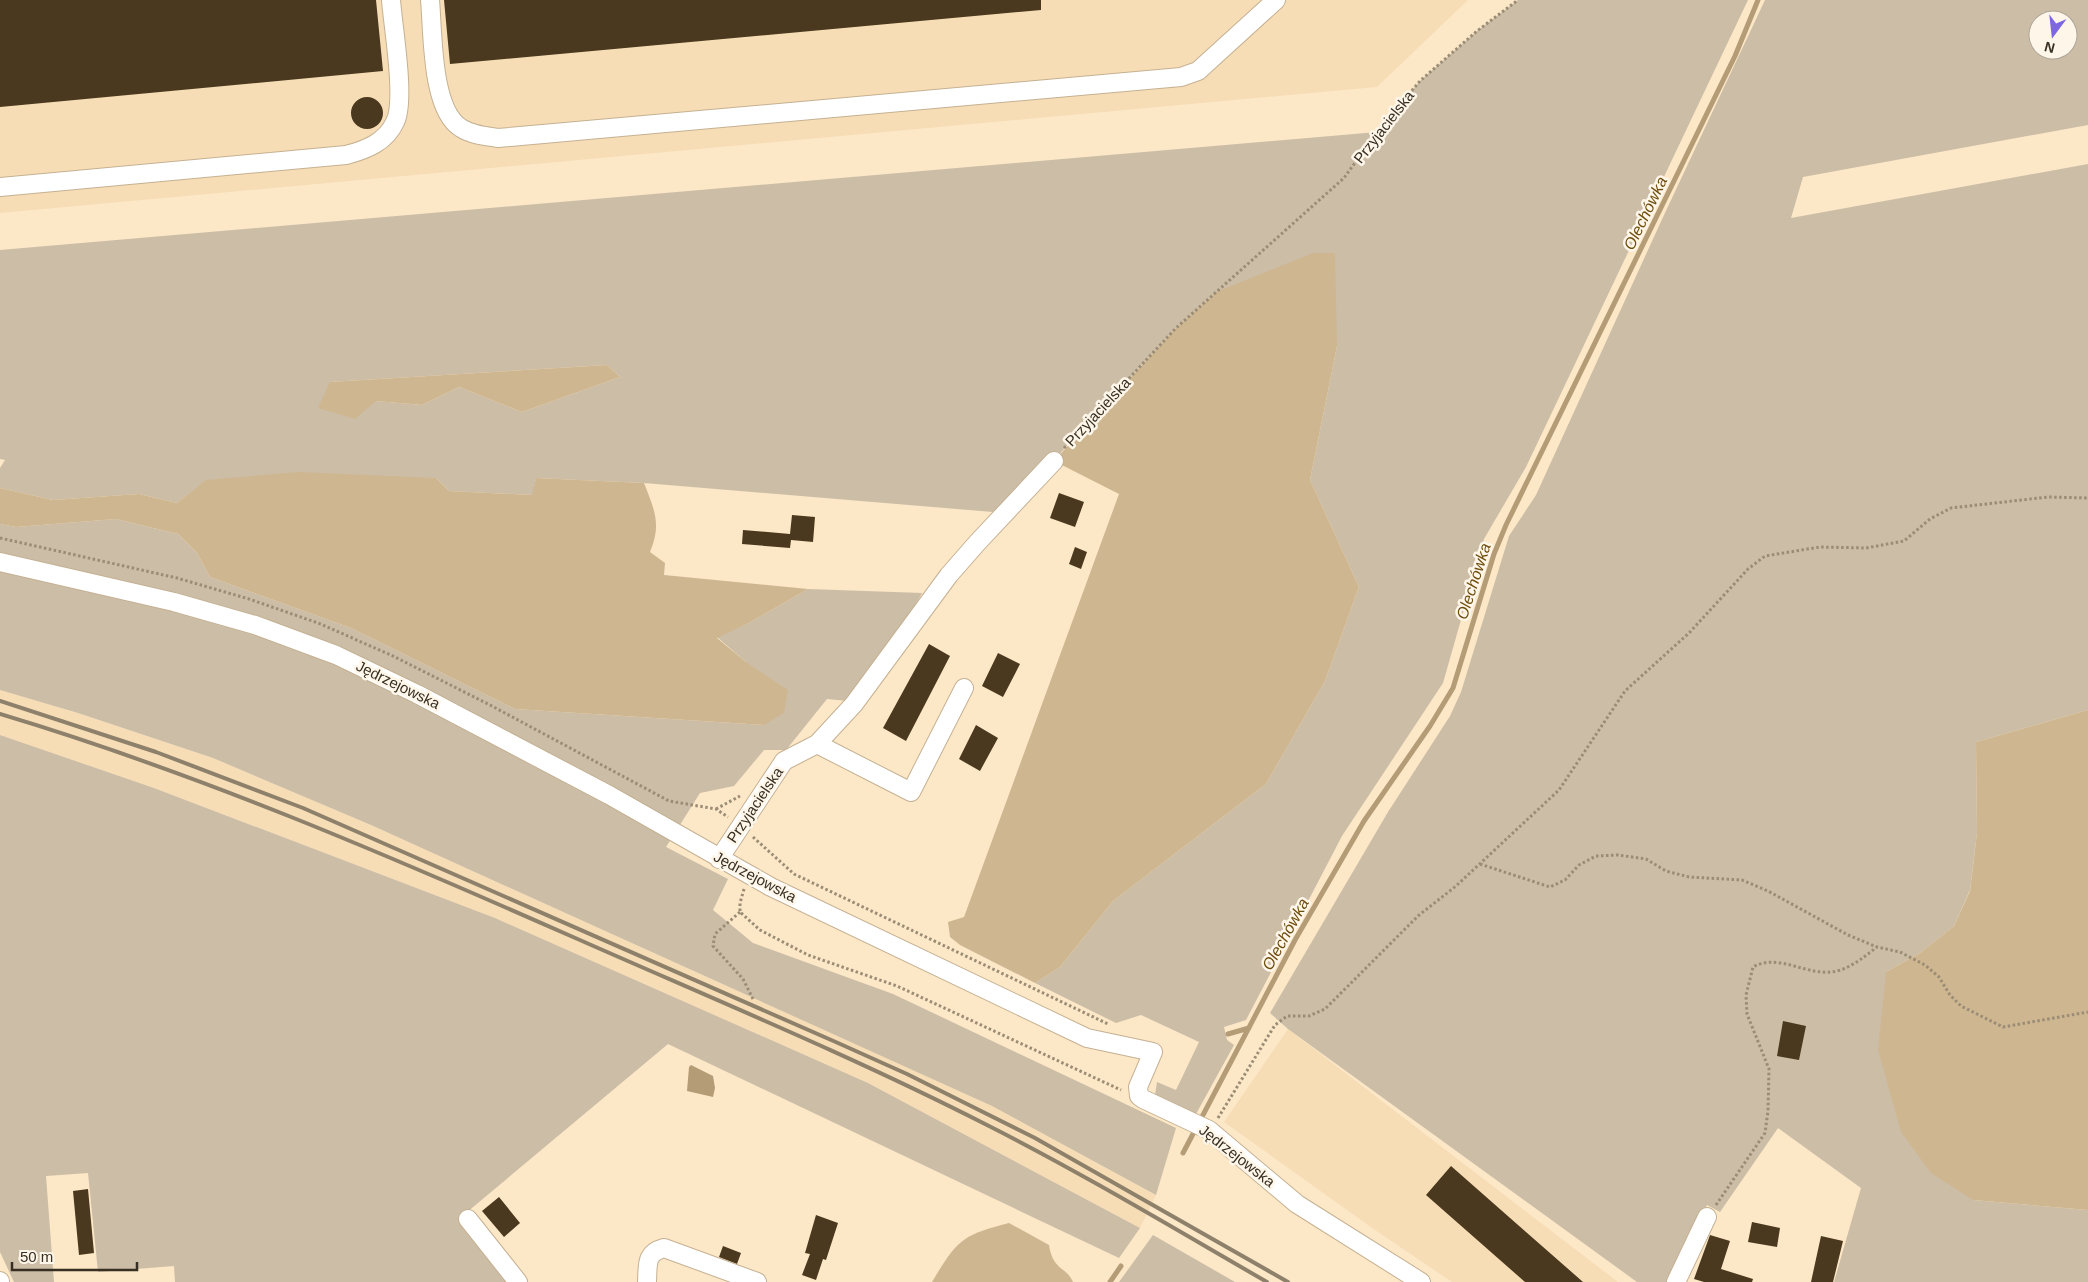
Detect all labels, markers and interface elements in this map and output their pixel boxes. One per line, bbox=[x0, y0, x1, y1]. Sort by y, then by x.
north arrow bbox=[2028, 10, 2078, 60]
text: N bbox=[2043, 39, 2057, 57]
street label: Przyjacielska bbox=[1350, 86, 1418, 166]
water label: Olechówka bbox=[1620, 174, 1670, 253]
street label: Przyjacielska bbox=[1062, 373, 1134, 449]
water label: Olechówka bbox=[1453, 541, 1494, 621]
street label: Jędrzejowska bbox=[354, 657, 443, 712]
street label: Przyjacielska bbox=[723, 763, 786, 846]
street label: Jędrzejowska bbox=[711, 848, 800, 906]
water label: Olechówka bbox=[1259, 895, 1312, 973]
street label: Jędrzejowska bbox=[1196, 1121, 1279, 1191]
scale bar bbox=[12, 1240, 138, 1272]
text: 50 m bbox=[20, 1248, 53, 1265]

